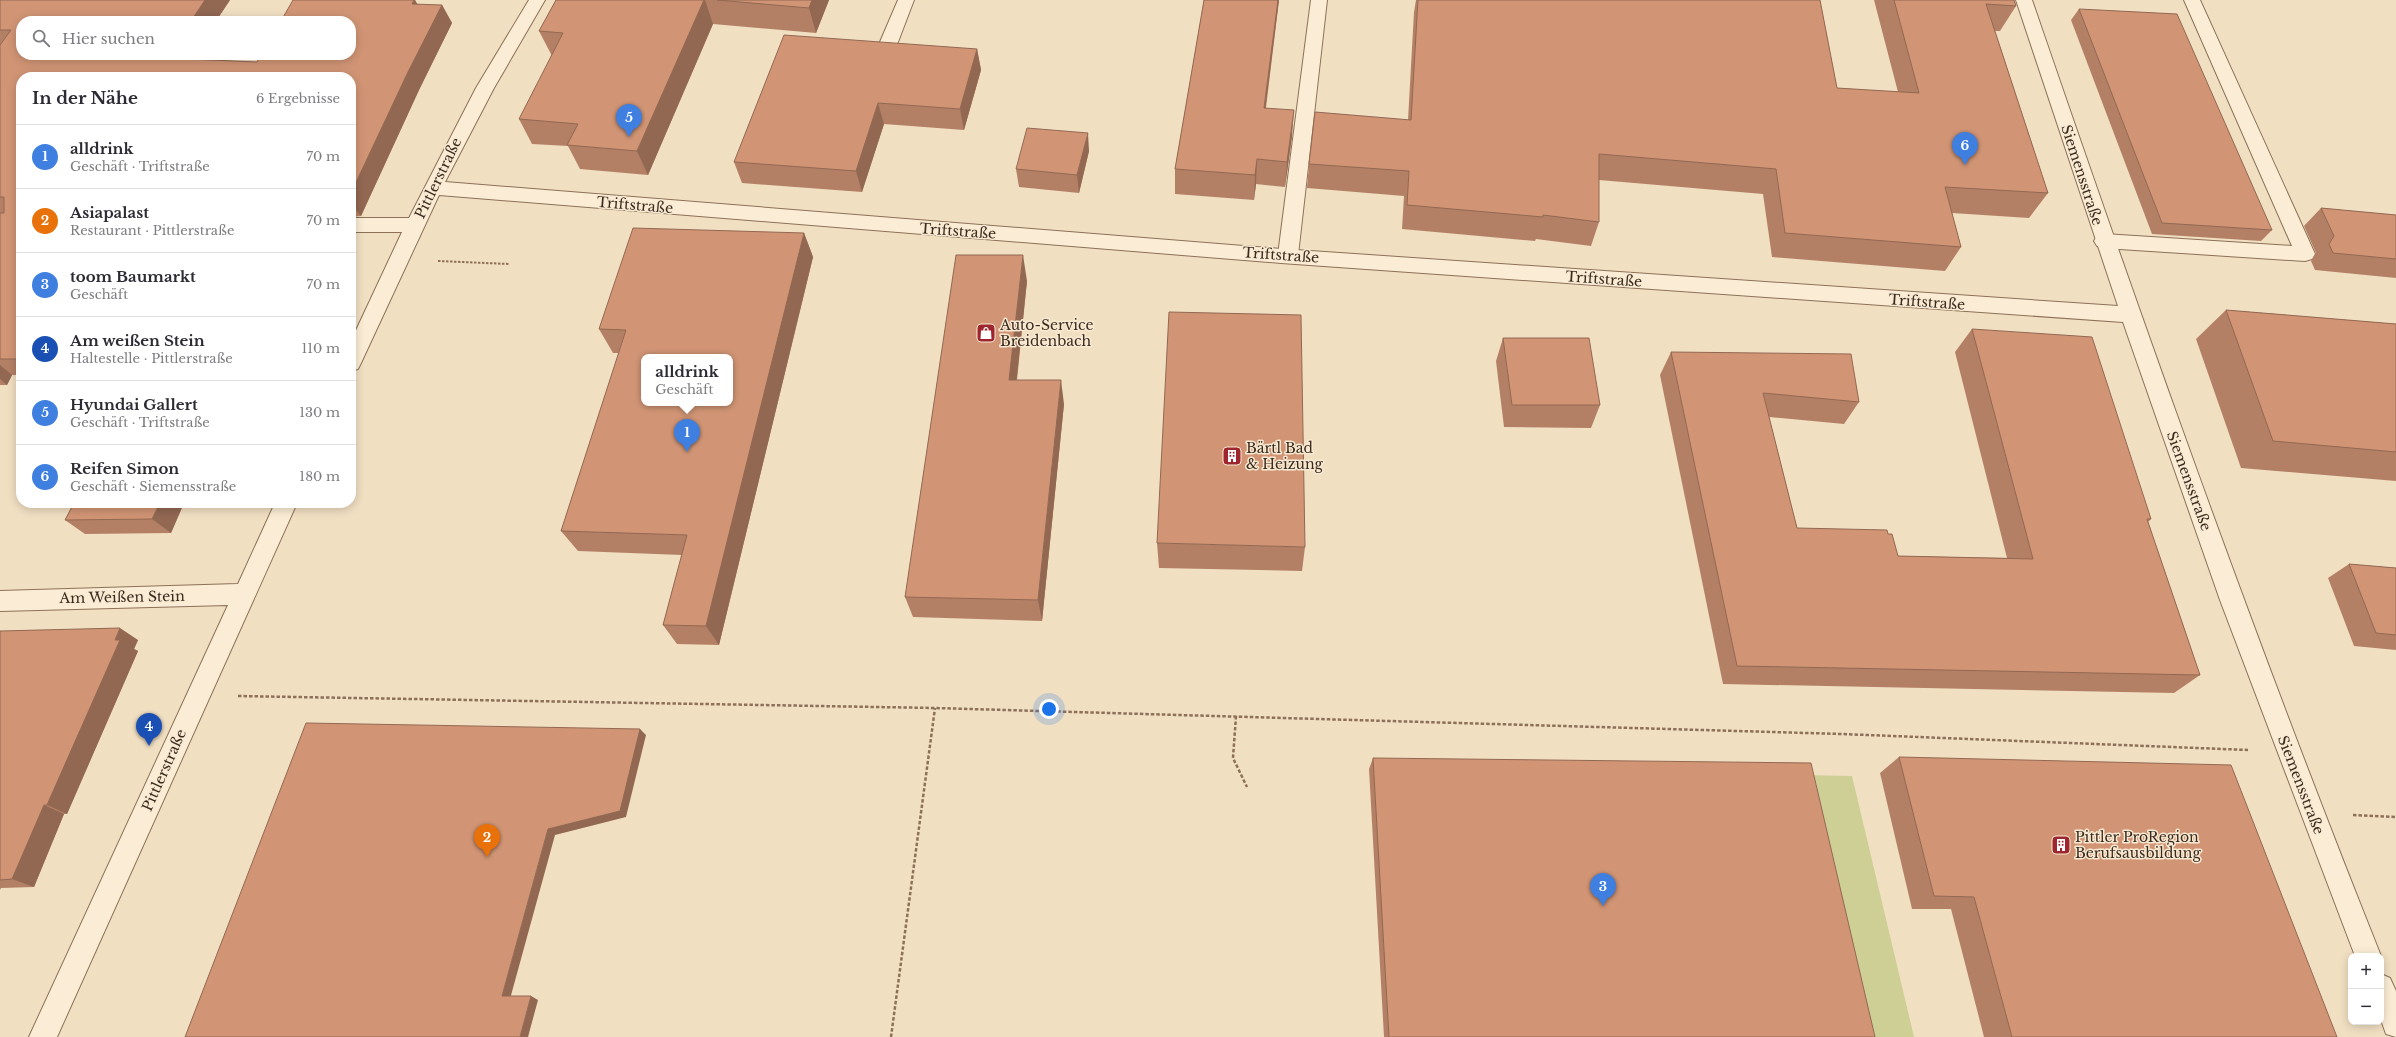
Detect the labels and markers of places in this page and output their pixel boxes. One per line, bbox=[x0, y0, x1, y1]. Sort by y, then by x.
pin: 5 bbox=[616, 104, 642, 137]
pin: 6 bbox=[1952, 132, 1978, 165]
place label: Auto-Service Breidenbach bbox=[999, 316, 1094, 350]
shop icon: Auto-Service Breidenbach bbox=[975, 322, 997, 344]
pin: 1 bbox=[674, 419, 700, 452]
place label: Bärtl Bad & Heizung bbox=[1246, 439, 1324, 473]
building icon: Bärtl Bad & Heizung bbox=[1221, 445, 1243, 467]
pin: 4 bbox=[136, 713, 162, 746]
pin: 2 bbox=[474, 824, 500, 857]
place label: Pittler ProRegion Berufsausbildung bbox=[2075, 828, 2201, 862]
building icon: Pittler ProRegion Berufsausbildung bbox=[2050, 834, 2072, 856]
pin: 3 bbox=[1590, 873, 1616, 906]

